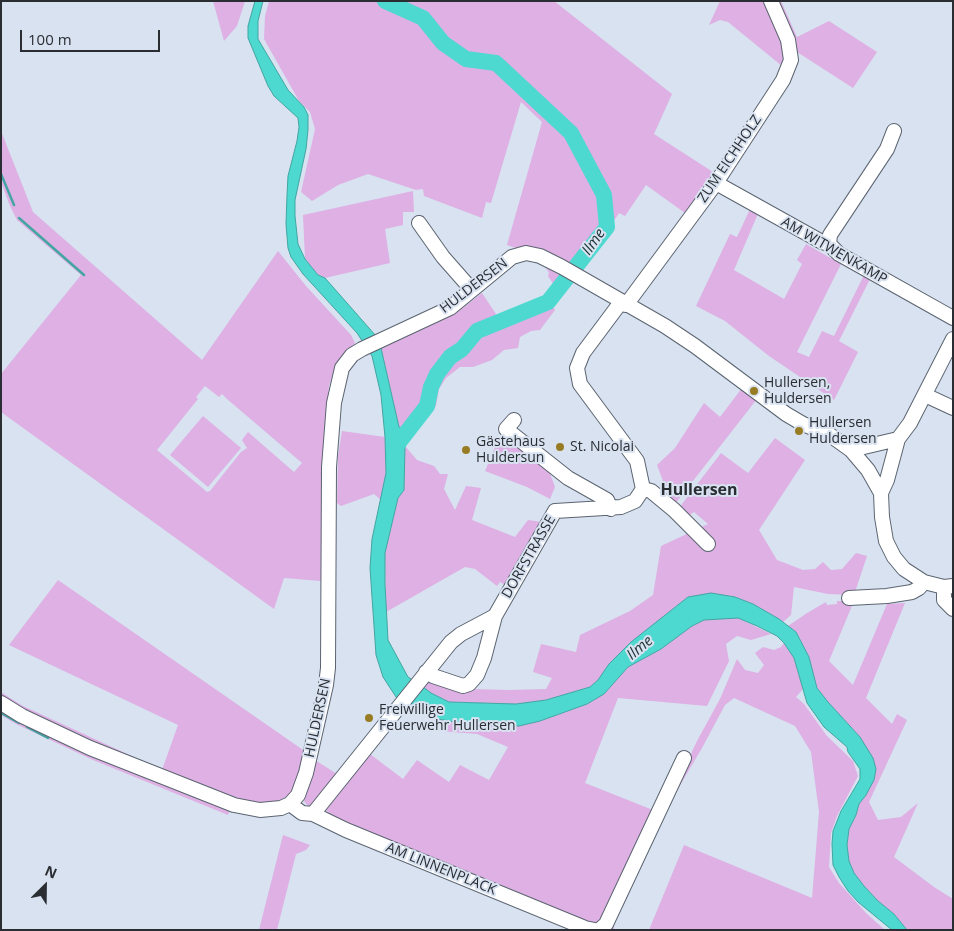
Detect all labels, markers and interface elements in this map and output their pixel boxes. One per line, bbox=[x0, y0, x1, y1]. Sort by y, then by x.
scale bar bbox=[22, 20, 162, 52]
text: 100 m bbox=[28, 29, 72, 49]
street label: ZUM EICHHOLZ bbox=[695, 112, 765, 206]
street label: AM WITWENKAMP bbox=[778, 214, 890, 288]
water label: Ilme bbox=[578, 225, 610, 259]
street label: HULDERSEN bbox=[437, 255, 511, 317]
place label: Hullersen, Huldersen bbox=[764, 375, 832, 408]
marker: Hullersen, Huldersen bbox=[748, 385, 760, 397]
place label: Hullersen Huldersen bbox=[809, 415, 877, 448]
marker: Hullersen Huldersen bbox=[793, 425, 805, 437]
place label: Gästehaus Huldersun bbox=[476, 434, 545, 467]
place label: St. Nicolai bbox=[570, 439, 634, 455]
marker: St. Nicolai bbox=[554, 441, 566, 453]
marker: Gästehaus Huldersun bbox=[460, 444, 472, 456]
district label: Hullersen bbox=[660, 480, 738, 500]
street label: DORFSTRASSE bbox=[498, 513, 560, 601]
water label: Ilme bbox=[623, 632, 657, 664]
street label: HULDERSEN bbox=[301, 677, 335, 759]
place label: Freiwillige Feuerwehr Hullersen bbox=[379, 702, 516, 734]
marker: Freiwillige Feuerwehr Hullersen bbox=[363, 712, 375, 724]
street label: AM LINNENPLACK bbox=[383, 839, 499, 899]
north arrow bbox=[20, 861, 70, 911]
text: N bbox=[42, 861, 60, 883]

